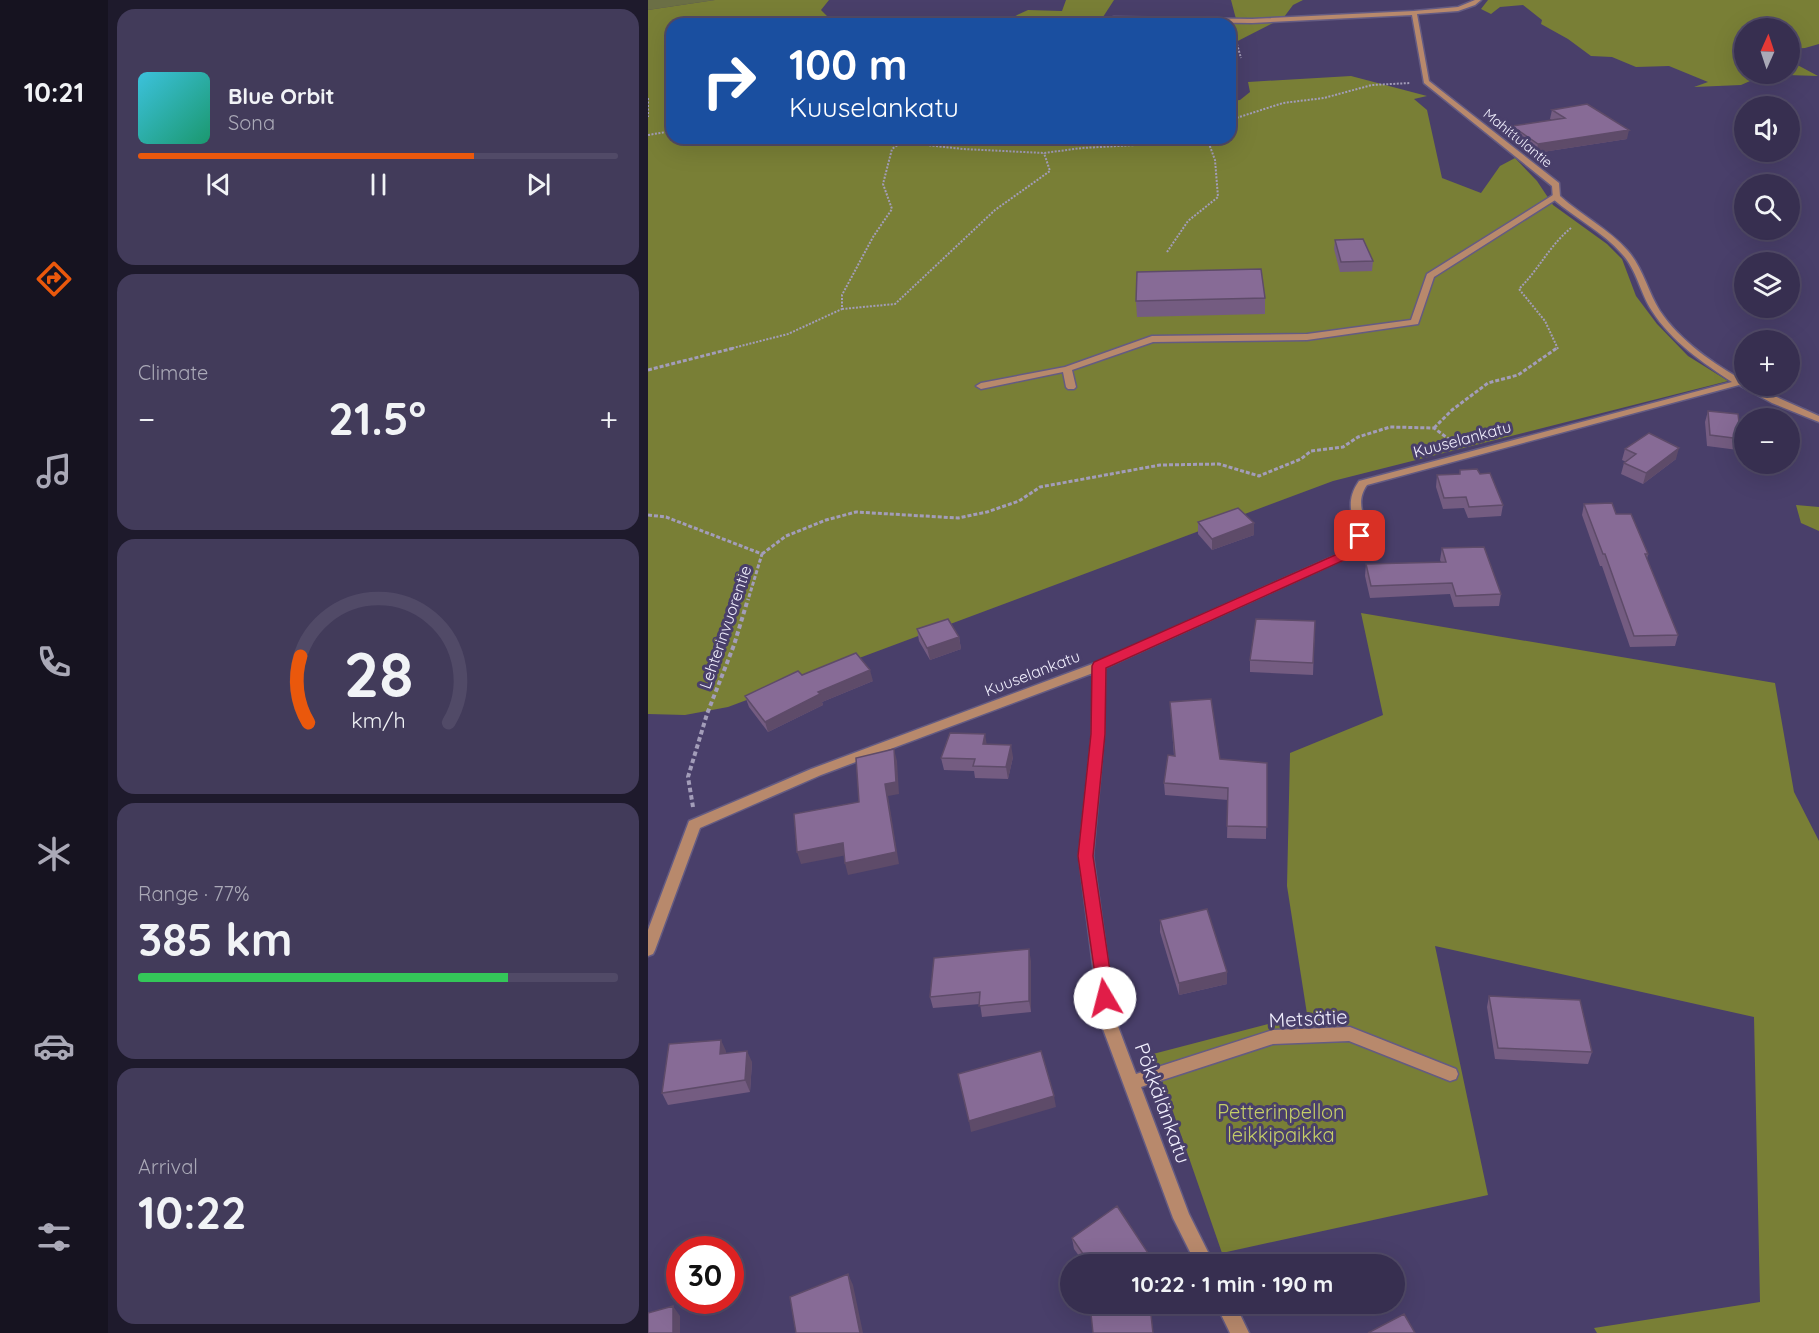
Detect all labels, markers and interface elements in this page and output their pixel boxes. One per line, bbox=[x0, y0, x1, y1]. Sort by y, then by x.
north arrow bbox=[1734, 18, 1800, 84]
map controls bbox=[1734, 18, 1800, 474]
text: 100 m bbox=[789, 38, 907, 91]
icon: right bbox=[690, 42, 768, 120]
text: 10:21 bbox=[24, 75, 84, 109]
text: Blue Orbit bbox=[228, 82, 334, 110]
text: Kuuselankatu bbox=[789, 90, 959, 124]
button: sound bbox=[1734, 96, 1800, 162]
street label: Mahittulantie bbox=[1480, 105, 1556, 171]
text: Sona bbox=[228, 110, 275, 135]
icon: previous bbox=[202, 168, 235, 201]
icon: pause bbox=[362, 168, 395, 201]
icon: next bbox=[522, 168, 555, 201]
button: search bbox=[1734, 174, 1800, 240]
button: layers bbox=[1734, 252, 1800, 318]
icon: directions bbox=[33, 258, 75, 300]
button: + bbox=[1734, 330, 1800, 396]
text: Climate bbox=[138, 360, 208, 385]
text: 21.5° bbox=[328, 390, 426, 446]
text: − bbox=[138, 398, 155, 439]
text: + bbox=[599, 398, 618, 439]
button: − bbox=[1734, 408, 1800, 474]
street label: Kuuselankatu bbox=[1411, 416, 1513, 462]
icon: music bbox=[33, 450, 75, 492]
pin bbox=[1334, 510, 1385, 561]
icon: arrive bbox=[1343, 519, 1376, 552]
street label: Lehterinvuorentie bbox=[695, 563, 755, 691]
text: 28 bbox=[343, 636, 413, 714]
icon: phone bbox=[33, 641, 75, 683]
street label: Kuuselankatu bbox=[981, 646, 1083, 700]
text: km/h bbox=[351, 708, 405, 734]
icon: climate bbox=[33, 833, 75, 875]
text: Range · 77% bbox=[138, 881, 249, 906]
text: 385 km bbox=[138, 911, 292, 967]
position arrow bbox=[1073, 966, 1137, 1030]
street label: Metsätie bbox=[1268, 1003, 1348, 1033]
icon: car bbox=[33, 1025, 75, 1067]
street label: Pökkälänkatu bbox=[1130, 1039, 1196, 1167]
park label: Petterinpellon leikkipaikka bbox=[1217, 1099, 1345, 1147]
text: Arrival bbox=[138, 1154, 198, 1179]
text: 10:22 bbox=[138, 1184, 247, 1240]
icon: filters bbox=[33, 1216, 75, 1258]
speed limit sign: 30 bbox=[666, 1236, 744, 1314]
text: 10:22 · 1 min · 190 m bbox=[1132, 1270, 1333, 1298]

